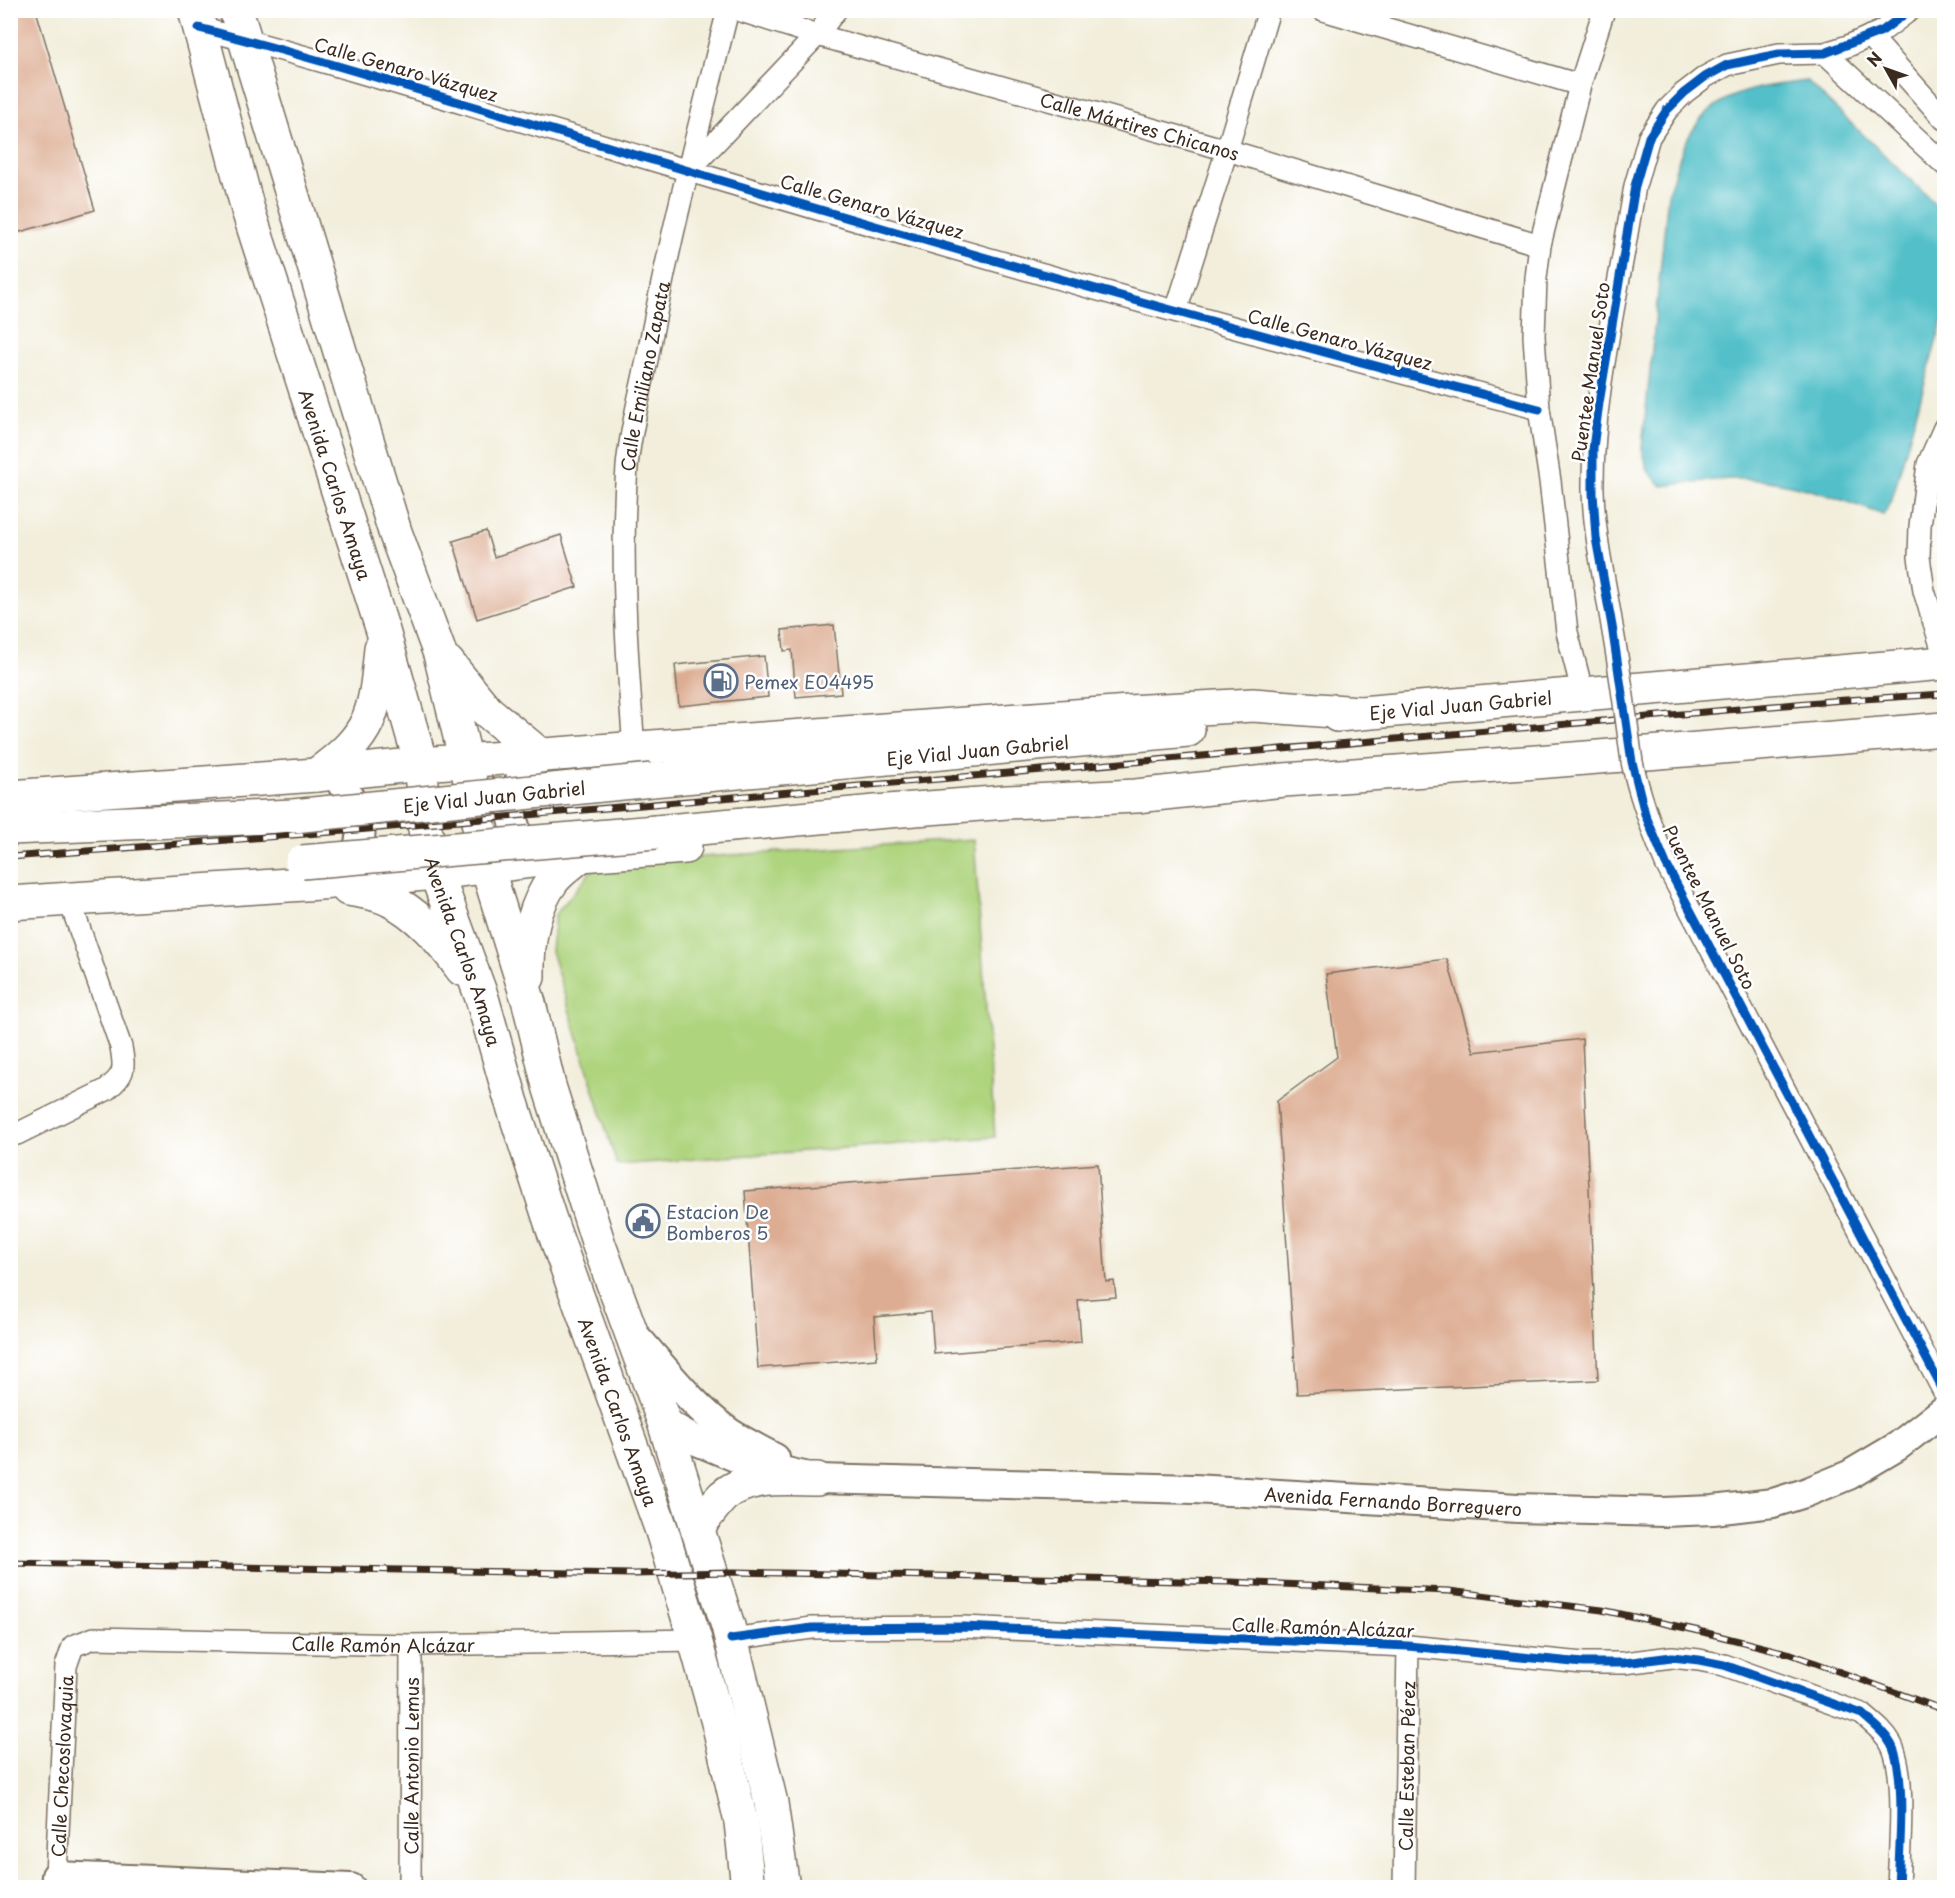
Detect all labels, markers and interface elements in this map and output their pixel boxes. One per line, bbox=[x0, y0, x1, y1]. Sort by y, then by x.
street label: Calle Genaro Vázquez bbox=[311, 30, 501, 108]
north arrow bbox=[1856, 39, 1916, 99]
text: N bbox=[1860, 46, 1887, 71]
street label: Calle Mártires Chicanos bbox=[1037, 85, 1243, 166]
street label: Calle Genaro Vázquez bbox=[777, 167, 967, 245]
street label: Calle Emiliano Zapata bbox=[613, 278, 676, 472]
street label: Puentee Manuel Soto bbox=[1564, 280, 1616, 464]
street label: Calle Genaro Vázquez bbox=[1245, 301, 1436, 377]
street label: Avenida Carlos Amaya bbox=[293, 385, 379, 584]
fuel station icon: Pemex E04495 bbox=[703, 663, 739, 699]
place label: Pemex E04495 bbox=[744, 668, 874, 695]
street label: Eje Vial Juan Gabriel bbox=[1368, 683, 1553, 726]
street label: Eje Vial Juan Gabriel bbox=[885, 728, 1070, 772]
street label: Eje Vial Juan Gabriel bbox=[402, 773, 586, 818]
street label: Puentee Manuel Soto bbox=[1657, 820, 1763, 994]
street label: Avenida Carlos Amaya bbox=[419, 854, 509, 1050]
place label: Estacion De Bomberos 5 bbox=[666, 1198, 769, 1246]
public building icon: Estacion De Bomberos 5 bbox=[625, 1203, 661, 1239]
street label: Avenida Carlos Amaya bbox=[572, 1313, 666, 1510]
street label: Avenida Fernando Borreguero bbox=[1263, 1480, 1523, 1522]
street label: Calle Ramón Alcázar bbox=[1231, 1610, 1416, 1644]
street label: Calle Ramón Alcázar bbox=[291, 1629, 476, 1659]
street label: Calle Checoslovaquia bbox=[43, 1674, 79, 1858]
street label: Calle Antonio Lemus bbox=[397, 1677, 424, 1855]
street label: Calle Esteban Pérez bbox=[1391, 1680, 1421, 1851]

